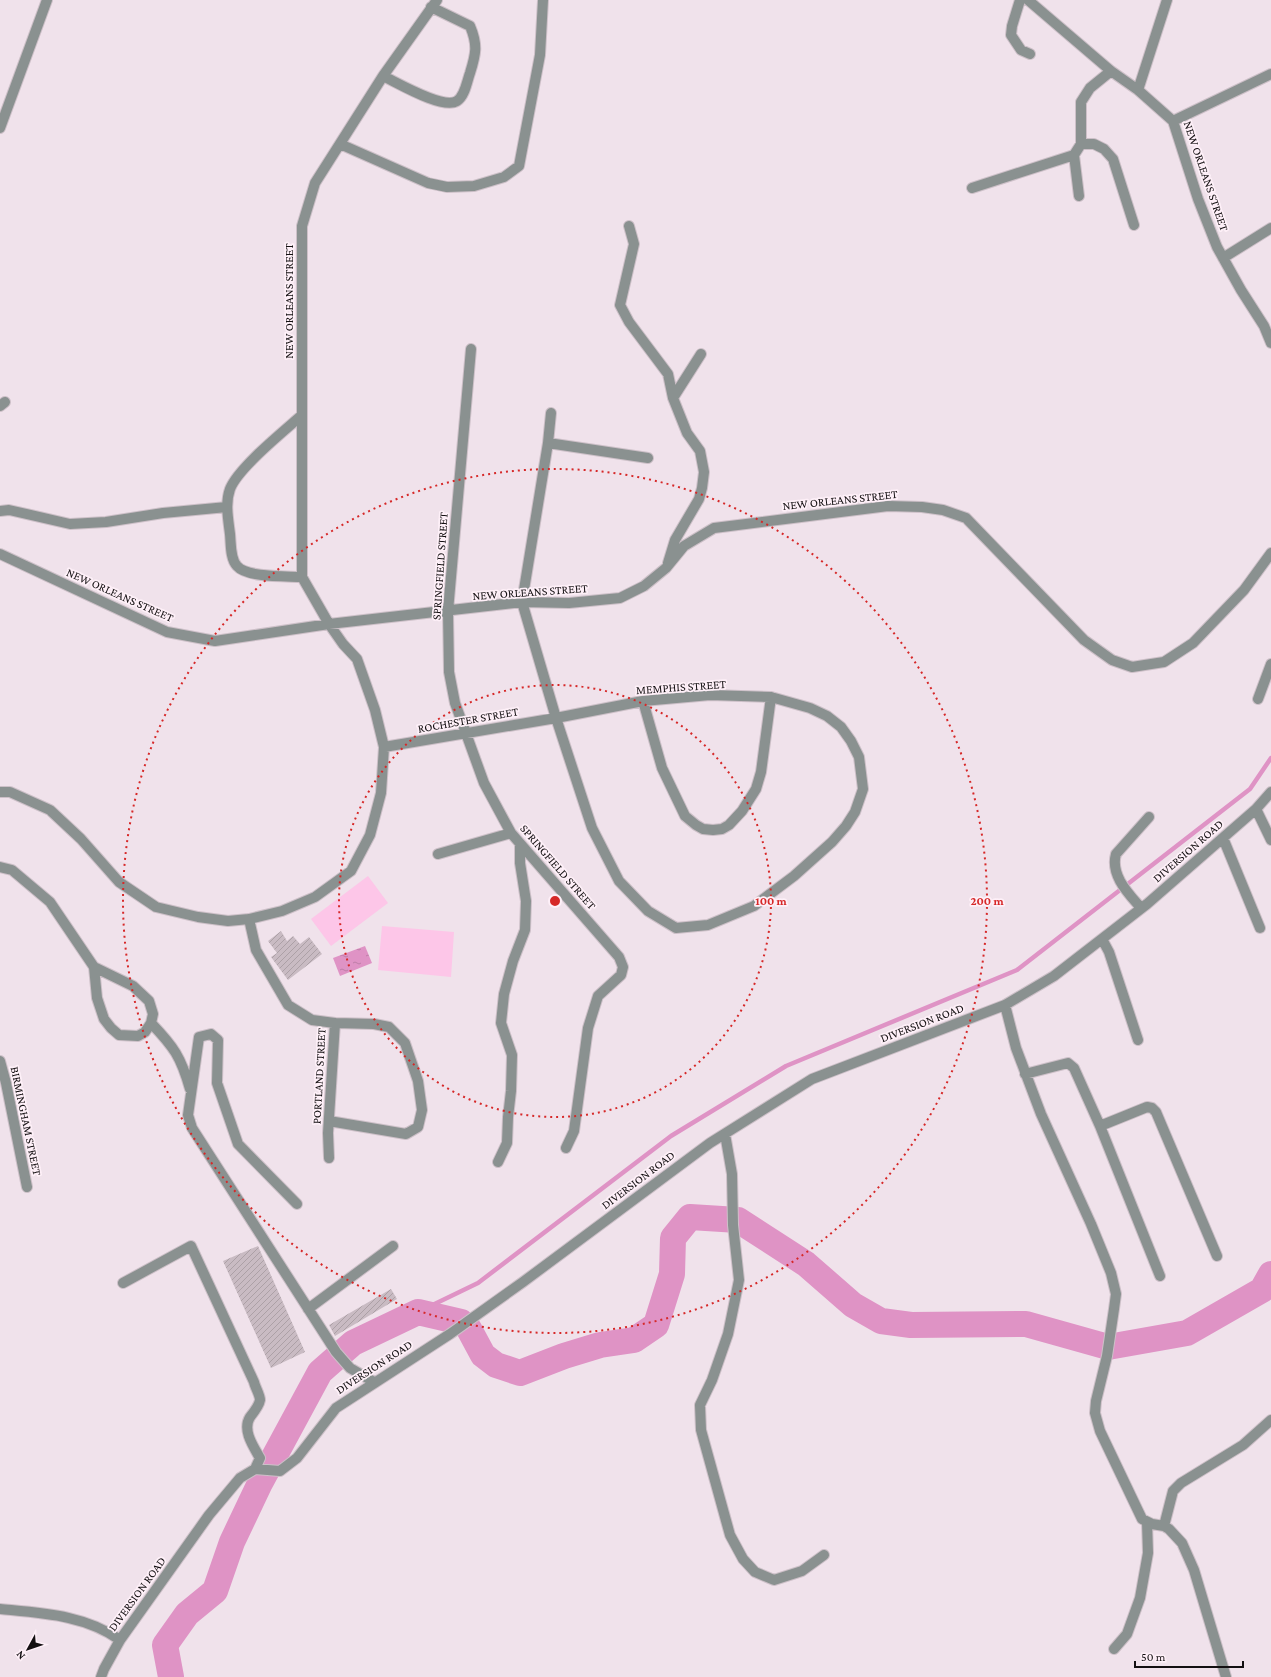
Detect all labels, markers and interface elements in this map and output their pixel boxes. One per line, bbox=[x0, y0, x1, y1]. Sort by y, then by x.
street label: NEW ORLEANS STREET bbox=[1181, 119, 1232, 233]
street label: NEW ORLEANS STREET bbox=[282, 243, 296, 359]
street label: NEW ORLEANS STREET bbox=[782, 487, 899, 513]
street label: SPRINGFIELD STREET bbox=[429, 511, 451, 620]
street label: NEW ORLEANS STREET bbox=[64, 565, 176, 625]
street label: NEW ORLEANS STREET bbox=[472, 581, 589, 603]
street label: MEMPHIS STREET bbox=[636, 677, 727, 697]
street label: ROCHESTER STREET bbox=[417, 704, 520, 736]
street label: DIVERSION ROAD bbox=[1150, 817, 1226, 885]
street label: SPRINGFIELD STREET bbox=[517, 822, 599, 913]
centre of rings bbox=[548, 894, 562, 908]
text: 100 m bbox=[755, 894, 788, 908]
text: 200 m bbox=[970, 894, 1004, 908]
street label: DIVERSION ROAD bbox=[878, 1001, 966, 1045]
street label: PORTLAND STREET bbox=[309, 1027, 329, 1124]
street label: BIRMINGHAM STREET bbox=[8, 1065, 44, 1177]
street label: DIVERSION ROAD bbox=[599, 1148, 677, 1212]
street label: DIVERSION ROAD bbox=[333, 1337, 415, 1397]
street label: DIVERSION ROAD bbox=[105, 1554, 169, 1634]
north arrow bbox=[8, 1629, 48, 1669]
scale bar bbox=[1135, 1643, 1243, 1669]
text: N bbox=[13, 1648, 27, 1662]
text: 50 m bbox=[1141, 1650, 1166, 1664]

